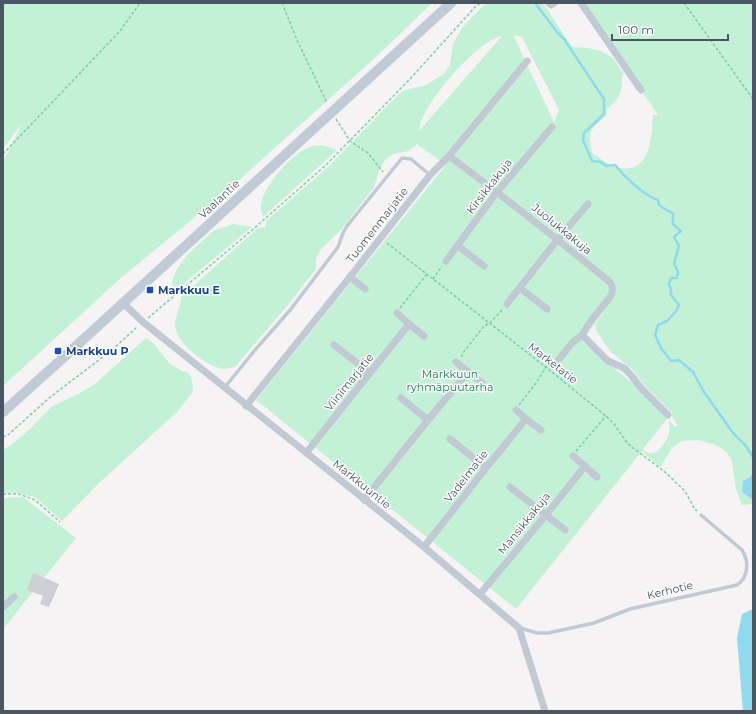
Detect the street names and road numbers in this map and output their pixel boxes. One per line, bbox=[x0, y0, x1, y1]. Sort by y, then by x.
street label: Kirsikkakuja bbox=[463, 156, 515, 216]
street label: Vaalantie bbox=[196, 176, 243, 222]
street label: Tuomenmarjatie bbox=[343, 184, 411, 266]
street label: Juolukkakuja bbox=[528, 200, 595, 257]
street label: Marketatie bbox=[525, 339, 581, 387]
street label: Viinimarjatie bbox=[322, 350, 377, 414]
street label: Vadelmatie bbox=[441, 447, 491, 505]
street label: Markkuuntie bbox=[330, 456, 394, 512]
street label: Mansikkakuja bbox=[495, 489, 553, 557]
street label: Kerhotie bbox=[646, 578, 695, 602]

